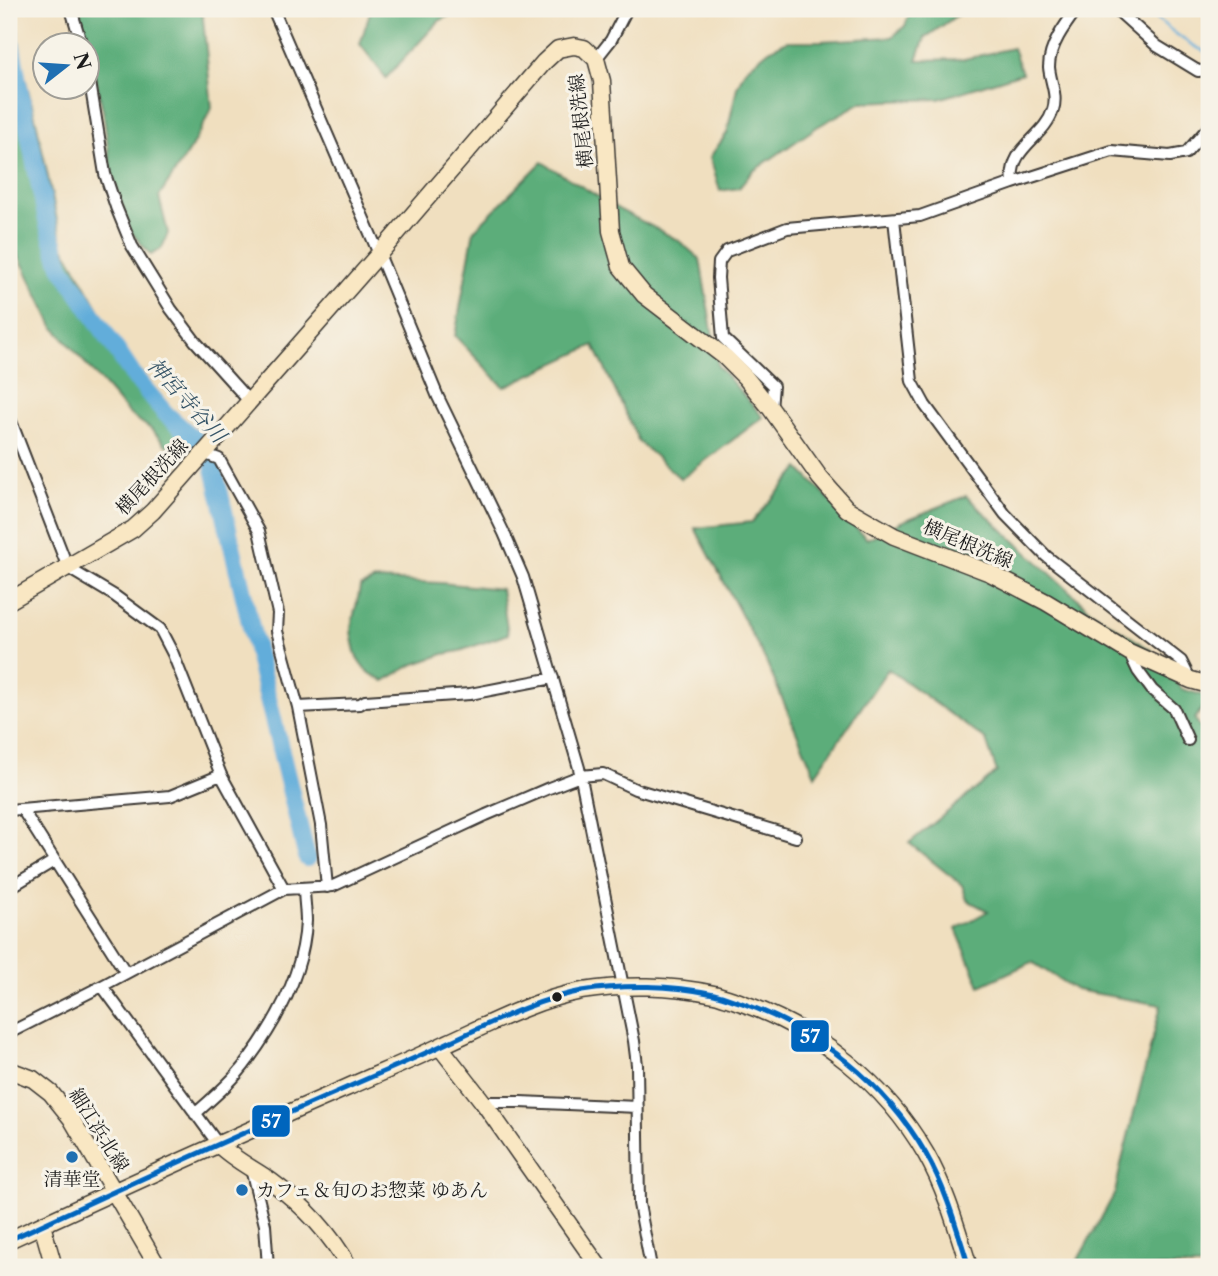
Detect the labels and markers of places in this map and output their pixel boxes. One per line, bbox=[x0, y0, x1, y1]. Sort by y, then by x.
unlabelled marker bbox=[550, 990, 564, 1004]
marker: 清華堂 bbox=[64, 1149, 80, 1165]
place label: 清華堂 bbox=[43, 1168, 101, 1191]
place label: カフェ＆旬のお惣菜 ゆあん bbox=[256, 1179, 488, 1202]
marker: カフェ＆旬のお惣菜 ゆあん bbox=[234, 1182, 250, 1198]

